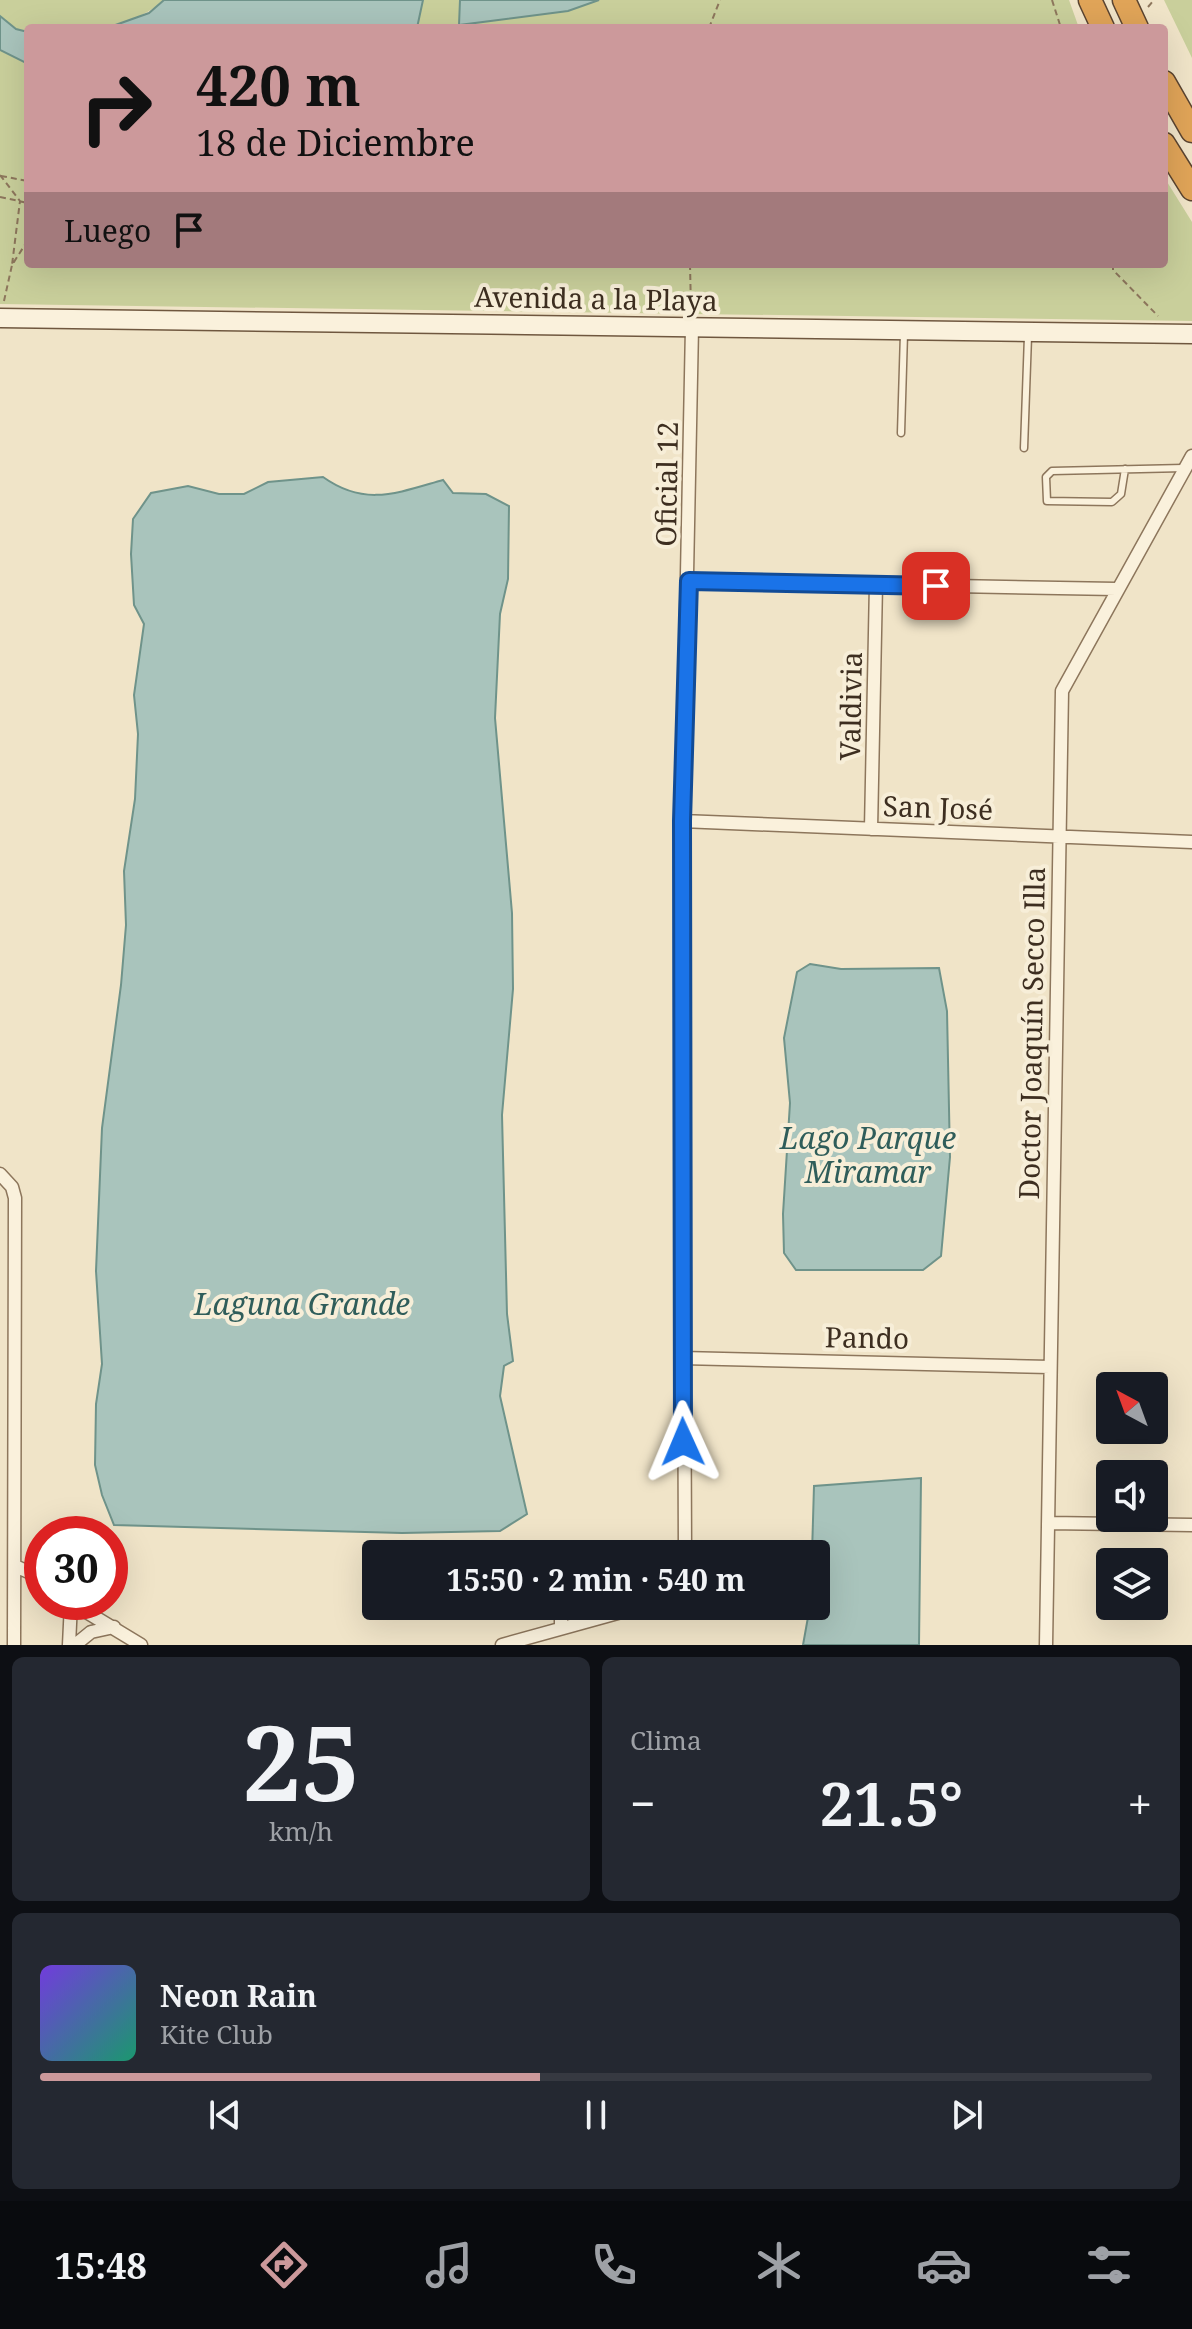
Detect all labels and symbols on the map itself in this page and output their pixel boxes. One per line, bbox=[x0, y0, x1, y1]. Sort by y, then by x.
street label: Avenida a la Playa bbox=[474, 277, 718, 319]
street label: Oficial 12 bbox=[646, 421, 686, 547]
pin bbox=[902, 552, 970, 620]
street label: Valdivia bbox=[830, 651, 870, 761]
street label: San José bbox=[882, 786, 994, 828]
street label: Doctor Joaquín Secco Illa bbox=[1009, 866, 1053, 1200]
water label: Lago Parque Miramar bbox=[779, 1117, 957, 1192]
water label: Laguna Grande bbox=[193, 1283, 410, 1324]
street label: Pando bbox=[825, 1317, 909, 1357]
north arrow bbox=[1096, 1372, 1168, 1444]
position arrow bbox=[641, 1400, 725, 1484]
speed limit sign: 30 bbox=[24, 1516, 128, 1620]

